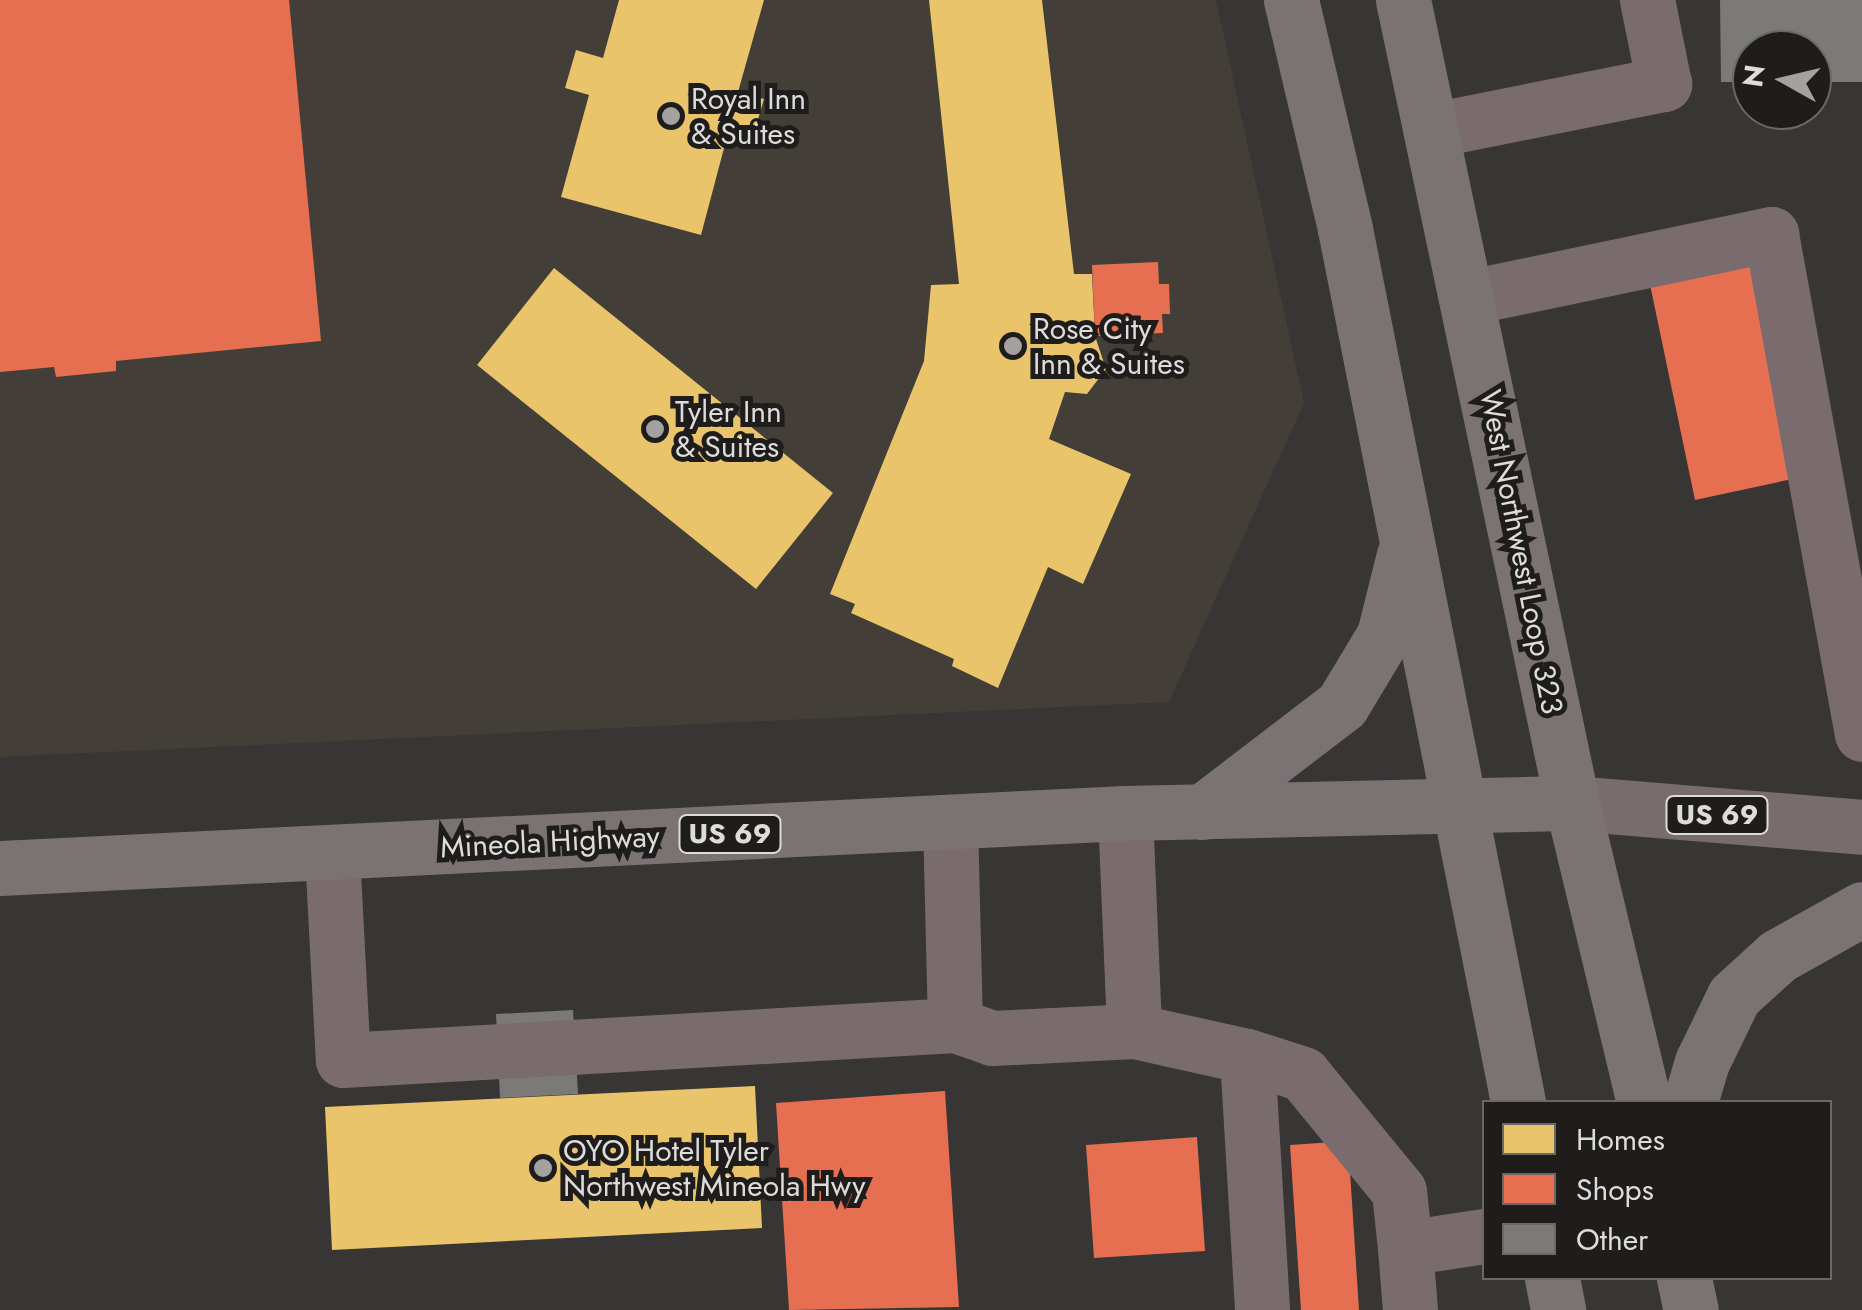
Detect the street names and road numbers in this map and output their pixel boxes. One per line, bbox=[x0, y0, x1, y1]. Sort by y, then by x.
street label: West Northwest Loop 323 bbox=[1472, 387, 1570, 717]
road number: US 69 bbox=[1664, 792, 1770, 838]
road number: US 69 bbox=[678, 811, 782, 857]
street label: Mineola Highway bbox=[439, 818, 661, 866]

